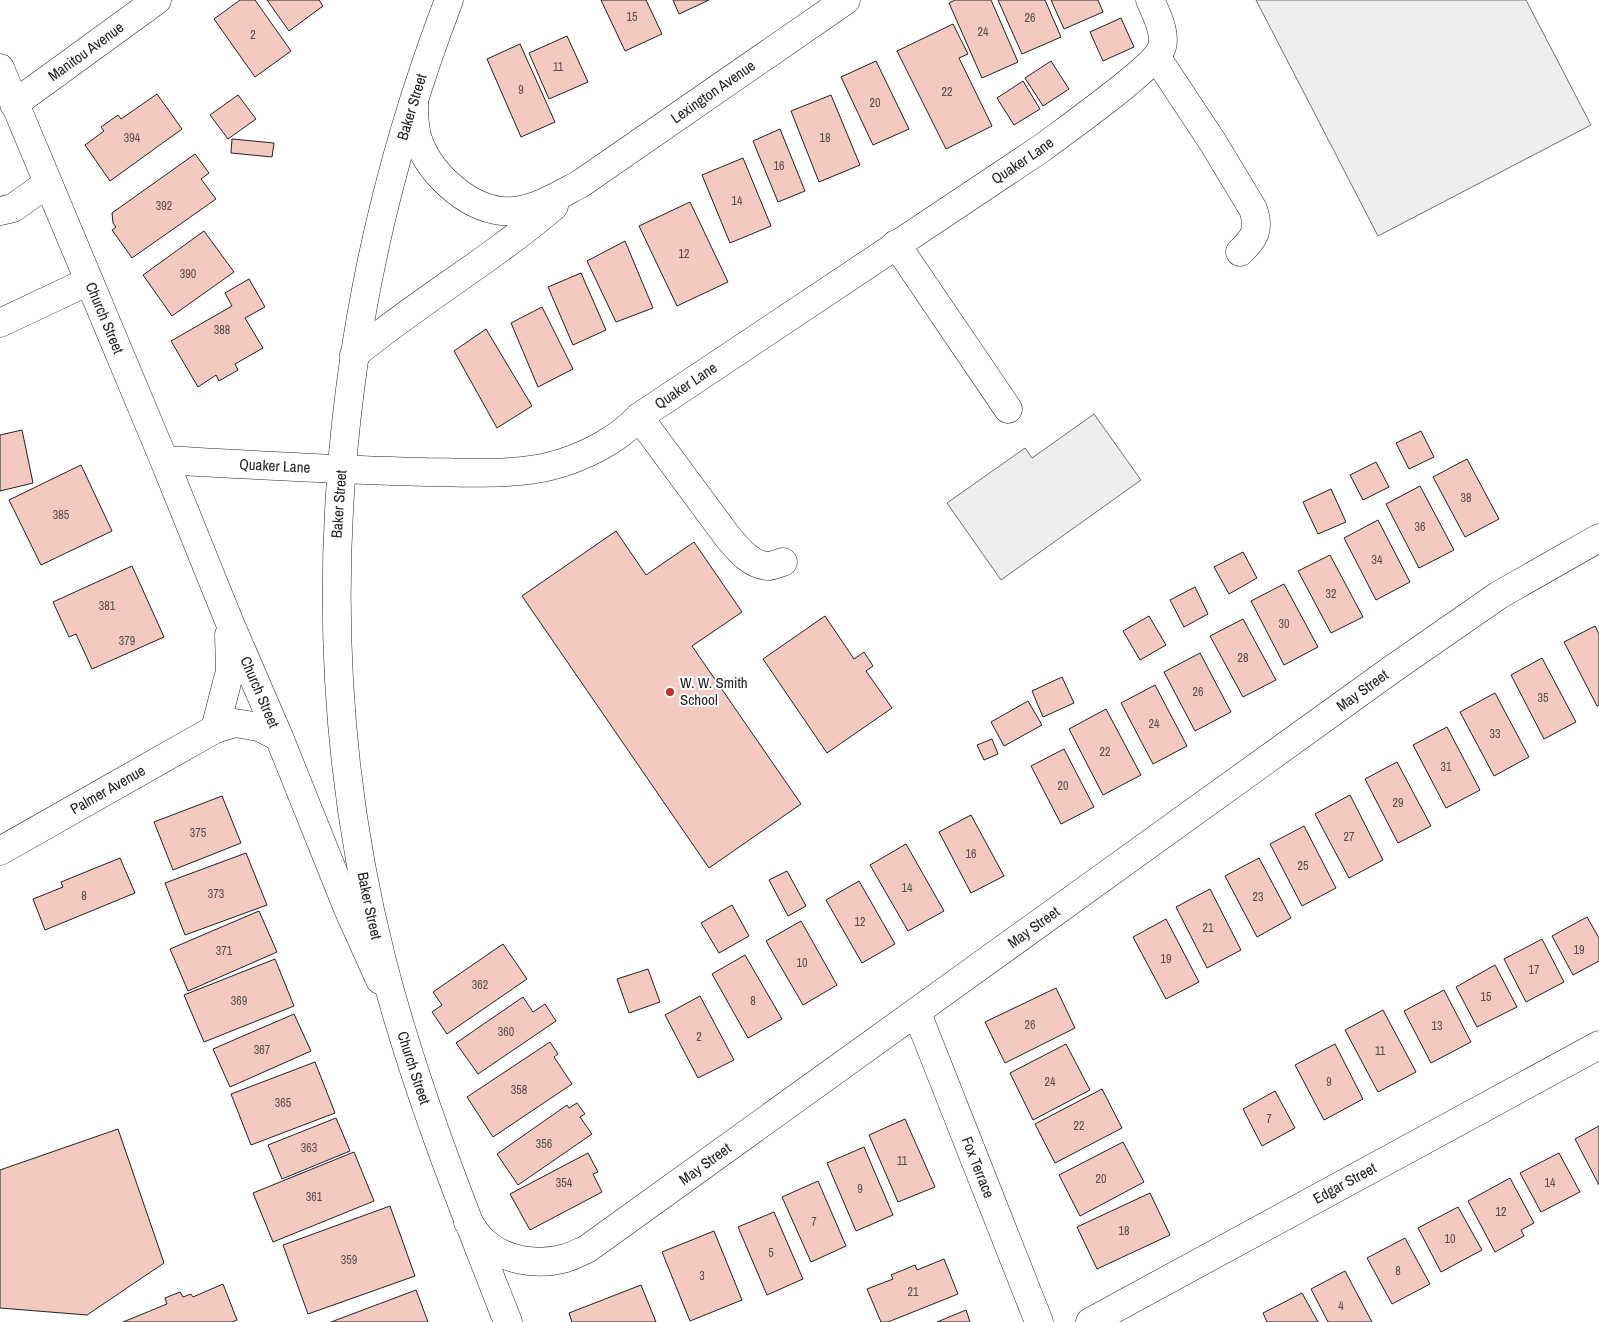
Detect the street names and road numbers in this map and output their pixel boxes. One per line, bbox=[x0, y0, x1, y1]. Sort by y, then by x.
street label: Manitou Avenue bbox=[44, 17, 128, 86]
street label: Lexington Avenue bbox=[666, 55, 759, 128]
street label: Baker Street bbox=[391, 71, 432, 143]
street label: Quaker Lane bbox=[987, 132, 1058, 189]
street label: Church Street bbox=[81, 279, 130, 357]
street label: Quaker Lane bbox=[650, 357, 721, 414]
street label: Quaker Lane bbox=[239, 453, 311, 478]
street label: Baker Street bbox=[326, 469, 351, 539]
street label: Church Street bbox=[235, 653, 285, 731]
street label: May Street bbox=[1332, 664, 1393, 716]
street label: Palmer Avenue bbox=[66, 760, 149, 819]
street label: Baker Street bbox=[353, 870, 387, 942]
street label: May Street bbox=[1003, 901, 1064, 953]
street label: Church Street bbox=[392, 1028, 436, 1108]
street label: Fox Terrace bbox=[957, 1134, 1000, 1201]
street label: May Street bbox=[675, 1137, 736, 1189]
street label: Edgar Street bbox=[1309, 1157, 1380, 1209]

